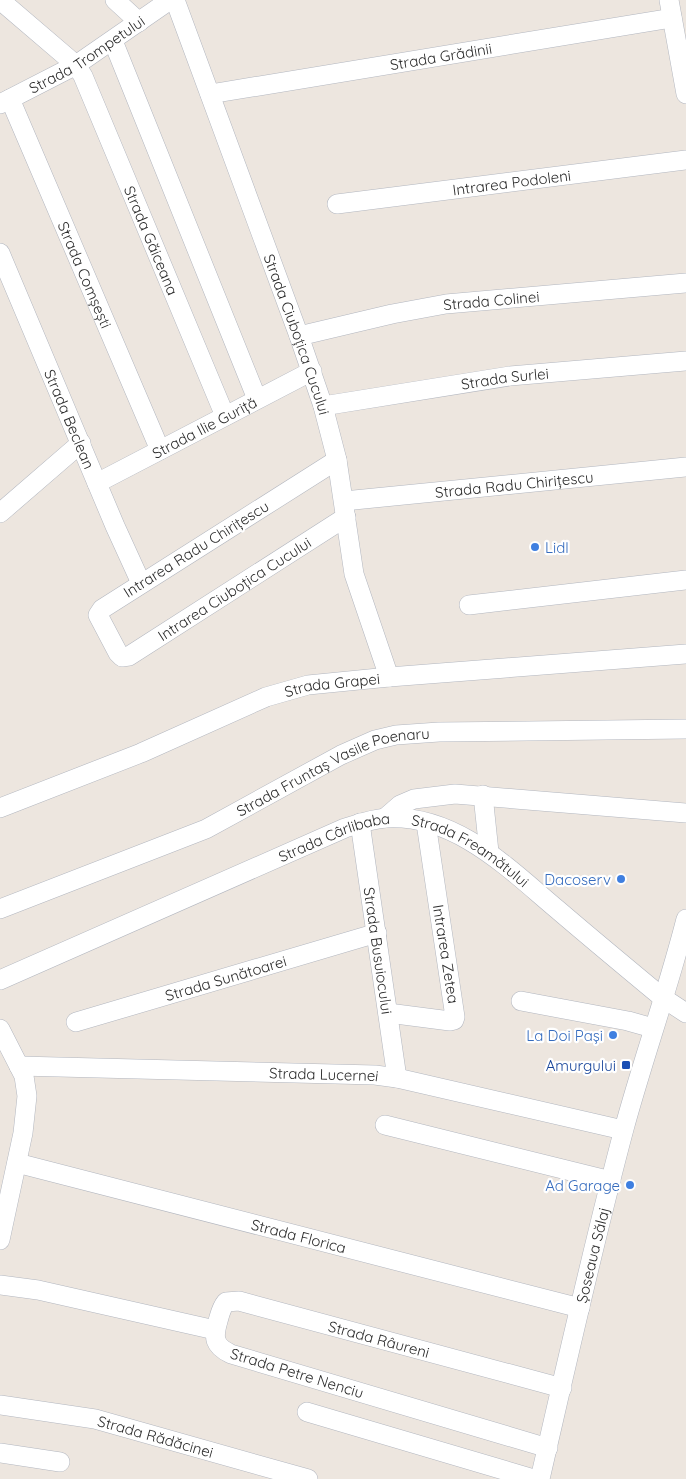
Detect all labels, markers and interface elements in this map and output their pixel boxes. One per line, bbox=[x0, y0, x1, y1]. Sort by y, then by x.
street label: Strada Trompetului bbox=[25, 11, 148, 97]
street label: Strada Grădinii bbox=[388, 38, 493, 74]
street label: Intrarea Podoleni bbox=[451, 165, 572, 199]
street label: Strada Găiceana bbox=[120, 183, 183, 298]
street label: Strada Comșești bbox=[54, 219, 116, 331]
street label: Strada Ciuboțica Cucului bbox=[260, 251, 334, 417]
street label: Strada Colinei bbox=[442, 286, 540, 314]
street label: Strada Surlei bbox=[460, 363, 549, 393]
street label: Strada Beclean bbox=[41, 366, 99, 472]
street label: Strada Ilie Guriță bbox=[149, 392, 260, 462]
street label: Strada Radu Chirițescu bbox=[434, 467, 594, 501]
street label: Intrarea Radu Chirițescu bbox=[120, 496, 272, 602]
street label: Intrarea Ciuboțica Cucului bbox=[154, 533, 314, 645]
place label: Lidl bbox=[545, 538, 569, 557]
marker: Lidl bbox=[529, 541, 541, 553]
street label: Strada Grapei bbox=[282, 668, 381, 701]
street label: Strada Fruntaș Vasile Poenaru bbox=[233, 723, 430, 820]
street label: Strada Cârlibaba bbox=[275, 808, 391, 866]
street label: Strada Freamătului bbox=[410, 810, 533, 891]
place label: Dacoserv bbox=[544, 870, 611, 889]
marker: Dacoserv bbox=[615, 873, 627, 885]
street label: Strada Busuiocului bbox=[360, 886, 397, 1015]
street label: Intrarea Zetea bbox=[429, 903, 463, 1005]
street label: Strada Sunătoarei bbox=[163, 951, 289, 1005]
place label: La Doi Pași bbox=[526, 1026, 603, 1045]
marker: La Doi Pași bbox=[607, 1029, 619, 1041]
place label: Amurgului bbox=[546, 1056, 616, 1075]
marker: Amurgului bbox=[620, 1059, 632, 1071]
street label: Strada Lucernei bbox=[269, 1063, 380, 1085]
place label: Ad Garage bbox=[545, 1176, 620, 1195]
marker: Ad Garage bbox=[624, 1179, 636, 1191]
street label: Șoseaua Sălaj bbox=[571, 1205, 613, 1305]
street label: Strada Florica bbox=[249, 1214, 348, 1257]
street label: Strada Râureni bbox=[326, 1316, 432, 1361]
street label: Strada Petre Nenciu bbox=[228, 1344, 366, 1402]
street label: Strada Rădăcinei bbox=[96, 1411, 216, 1461]

